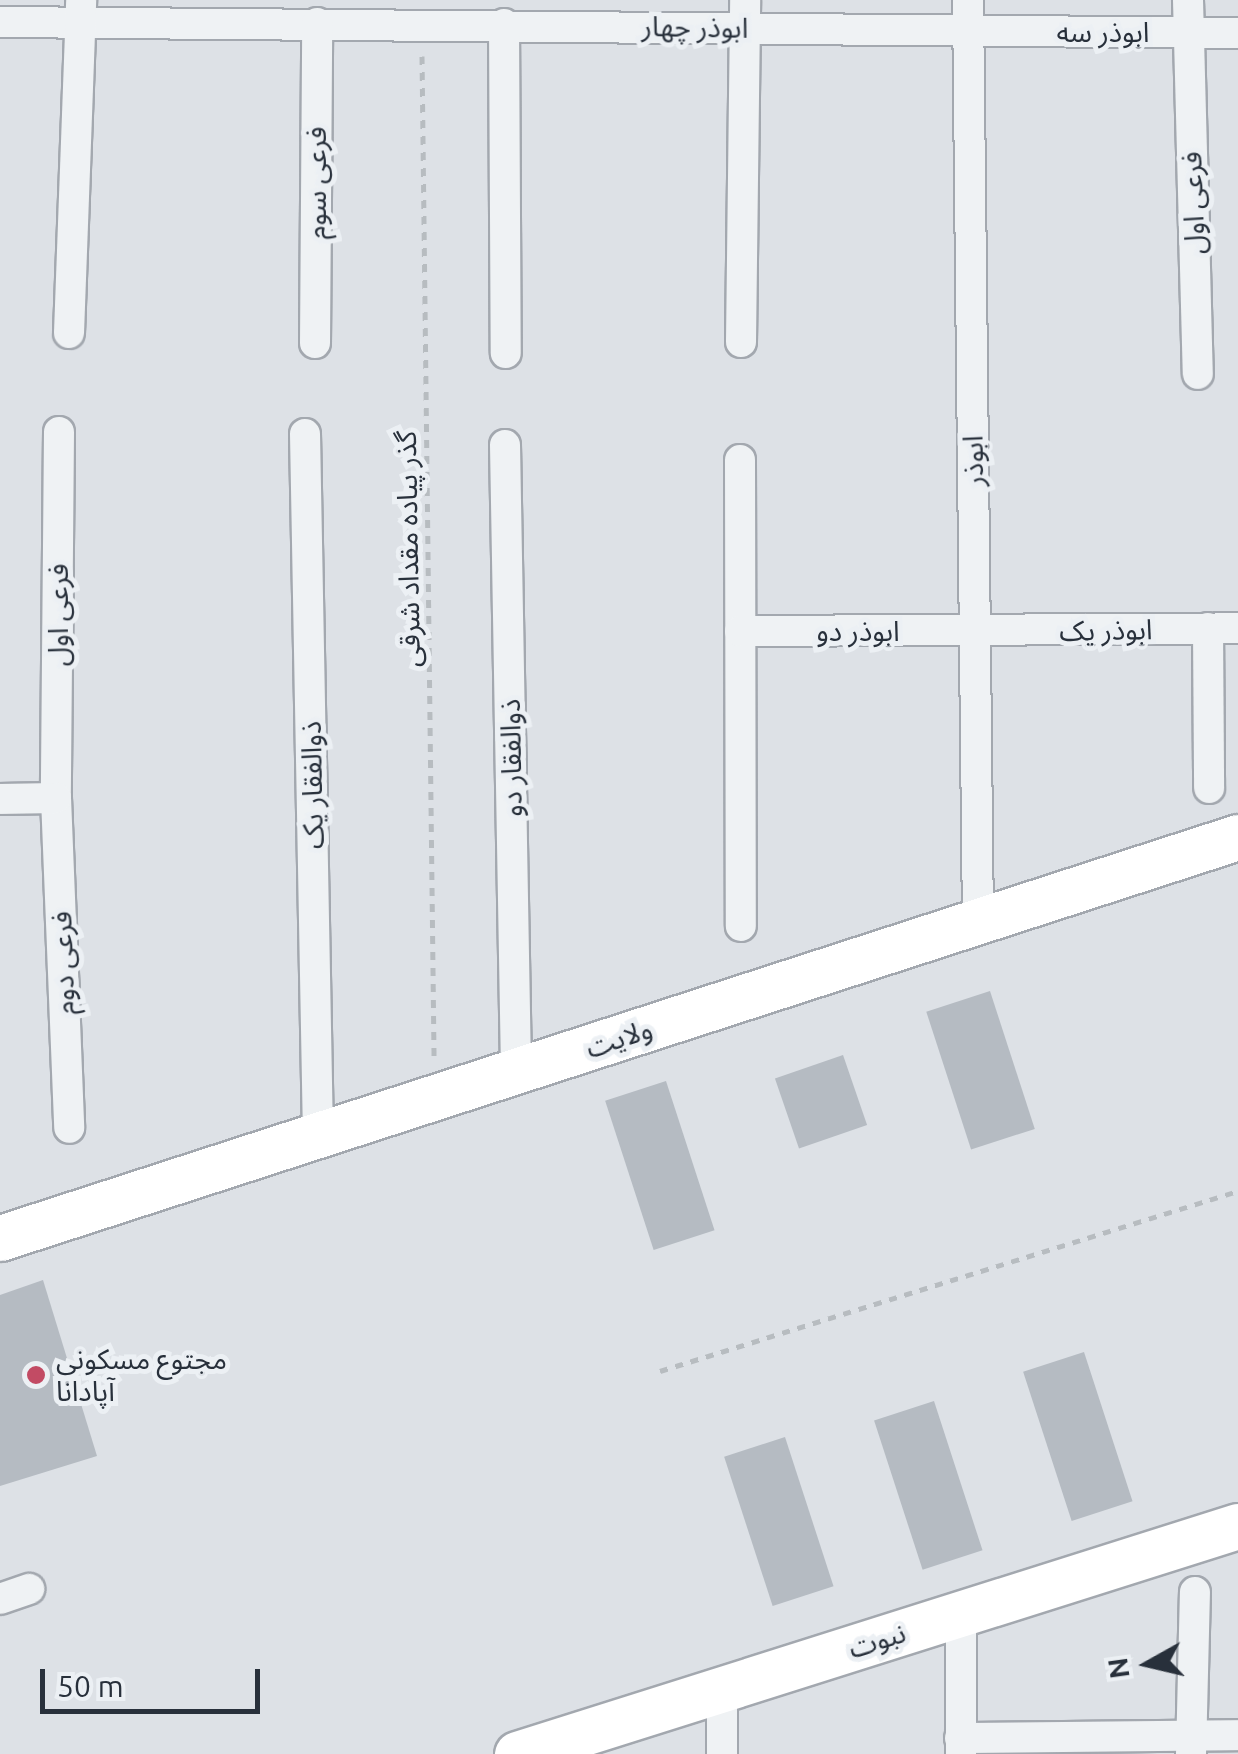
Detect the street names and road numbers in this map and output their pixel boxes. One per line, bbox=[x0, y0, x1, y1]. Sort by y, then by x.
street label: ابوذر چهار bbox=[641, 9, 749, 45]
street label: ابوذر سه bbox=[1056, 15, 1150, 49]
street label: فرعی سوم bbox=[299, 127, 333, 239]
street label: فرعی اول bbox=[1174, 151, 1212, 255]
street label: گذر پیاده مقداد شرقی bbox=[389, 431, 427, 667]
street label: ابوذر bbox=[956, 435, 990, 487]
street label: فرعی اول bbox=[41, 564, 75, 666]
street label: ابوذر یک bbox=[1059, 612, 1153, 648]
street label: ابوذر دو bbox=[816, 614, 900, 648]
street label: ذوالفقار دو bbox=[493, 699, 529, 817]
street label: ذوالفقار یک bbox=[294, 721, 330, 849]
street label: فرعی دوم bbox=[44, 911, 82, 1015]
street label: ولایت bbox=[582, 1012, 656, 1064]
street label: نبوت bbox=[844, 1615, 910, 1665]

